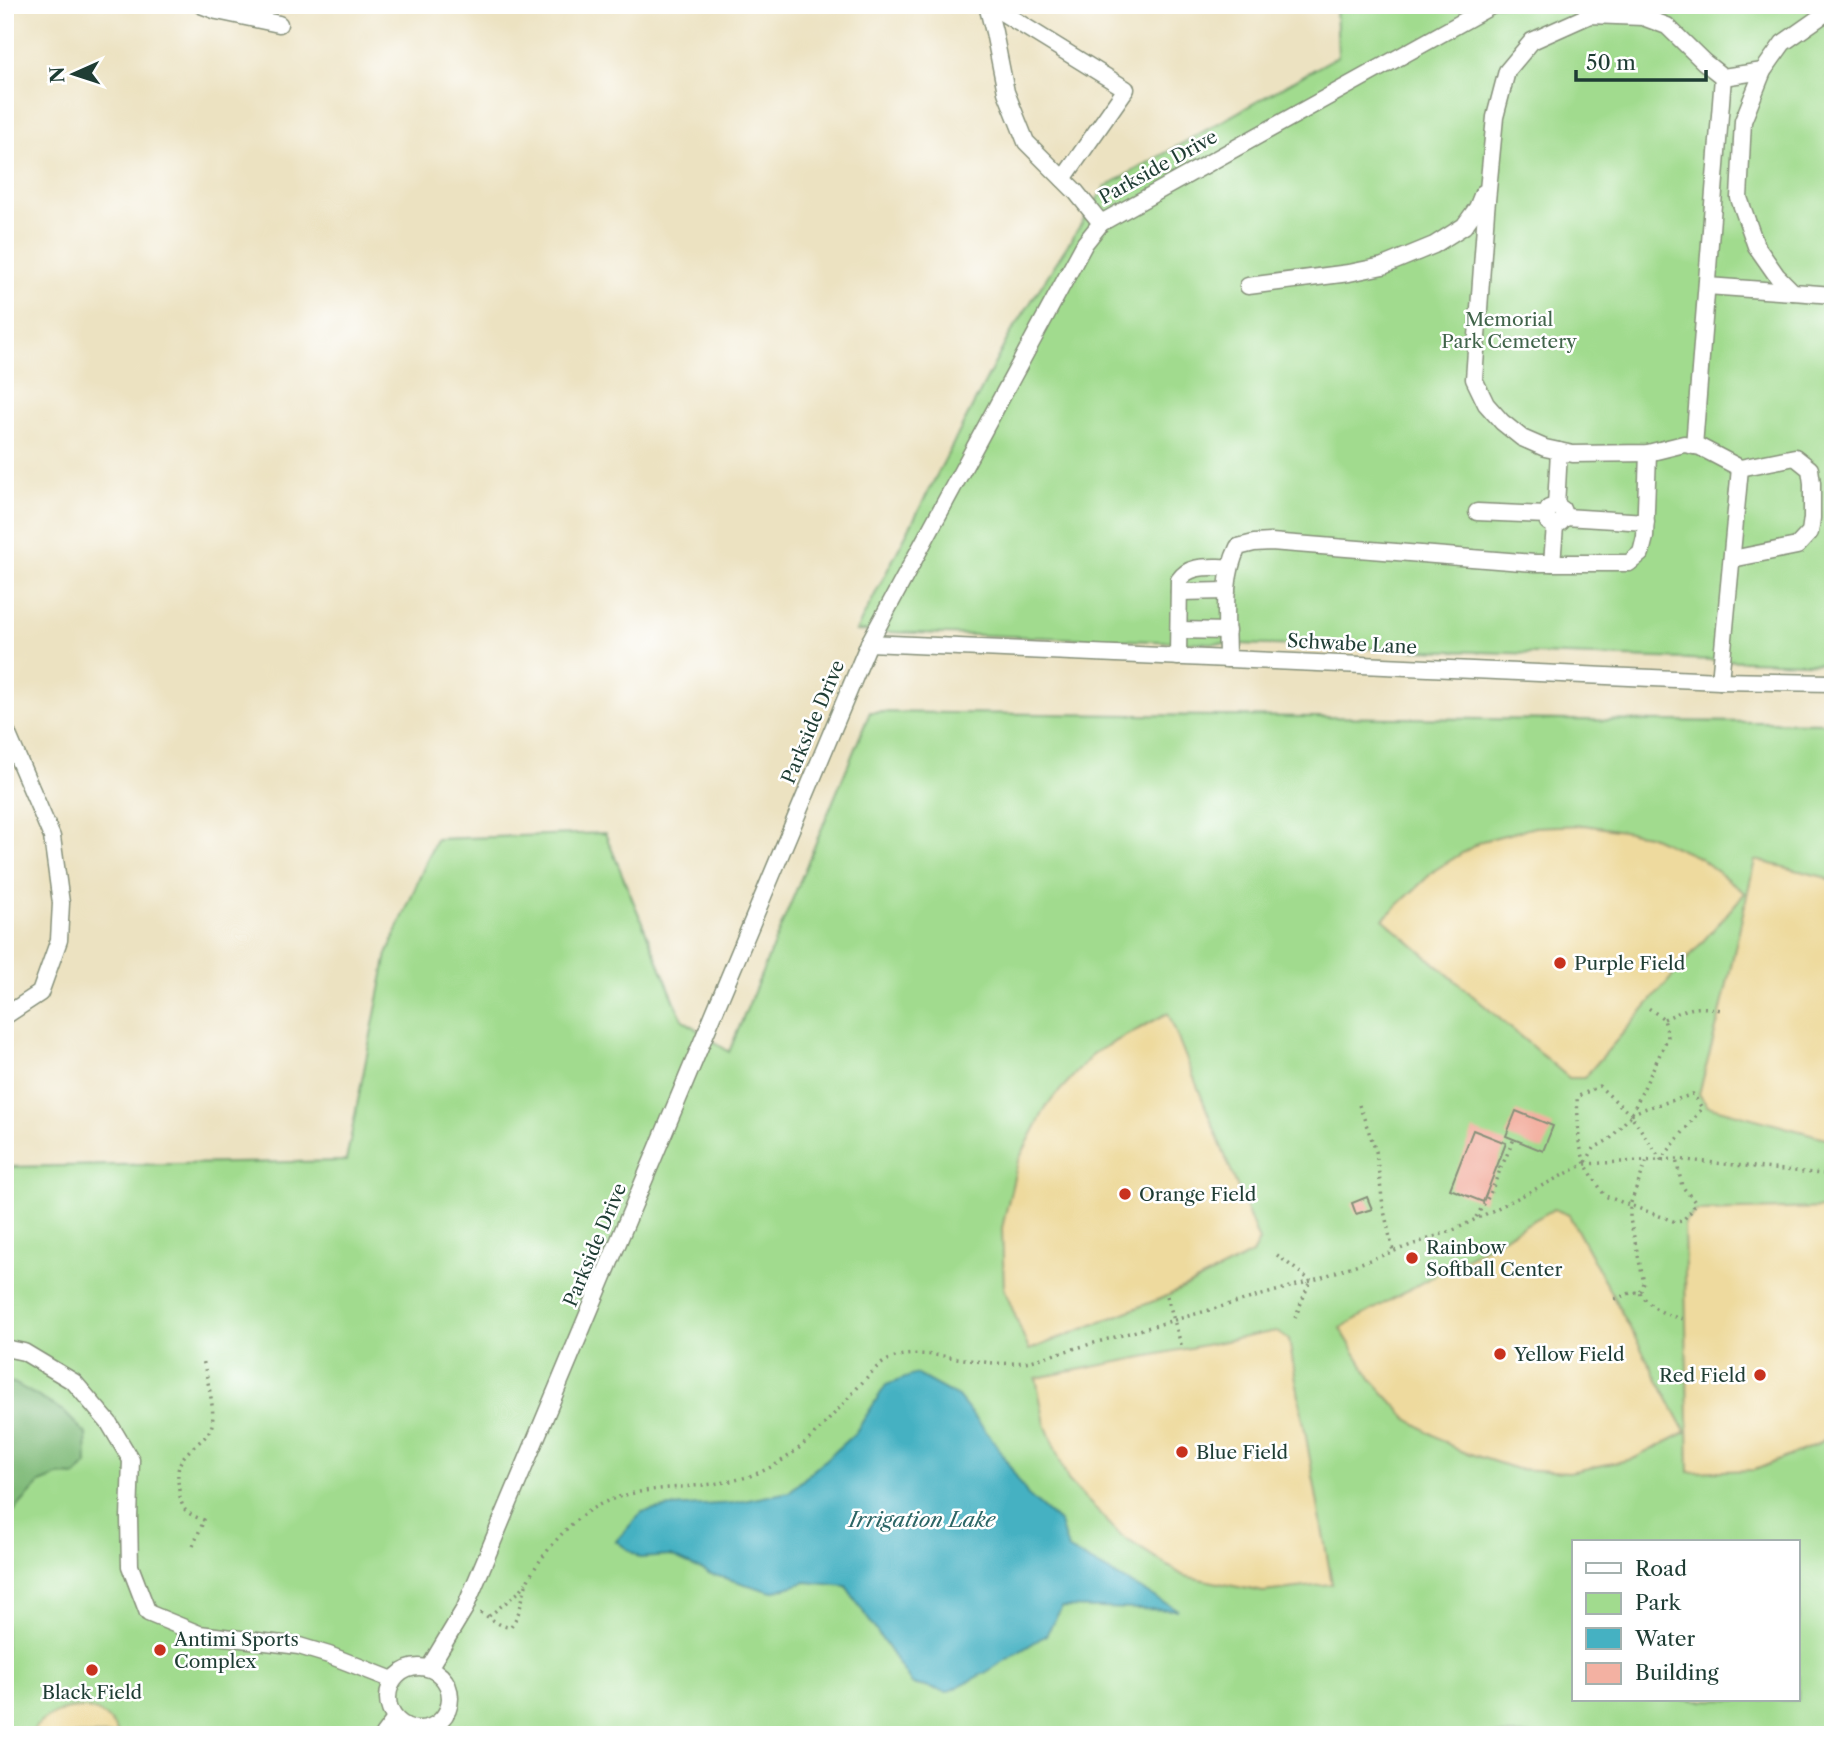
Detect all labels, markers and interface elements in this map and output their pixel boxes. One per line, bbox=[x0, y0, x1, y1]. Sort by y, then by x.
north arrow bbox=[38, 38, 108, 108]
scale bar bbox=[1576, 38, 1705, 82]
text: 50 m bbox=[1586, 50, 1636, 75]
text: N bbox=[46, 66, 69, 84]
street label: Parkside Drive bbox=[1095, 125, 1221, 209]
park label: Memorial Park Cemetery bbox=[1441, 308, 1577, 353]
street label: Schwabe Lane bbox=[1286, 629, 1418, 659]
street label: Parkside Drive bbox=[777, 657, 849, 787]
place label: Purple Field bbox=[1574, 952, 1686, 975]
marker: Purple Field bbox=[1552, 955, 1568, 971]
street label: Parkside Drive bbox=[559, 1180, 631, 1310]
place label: Orange Field bbox=[1139, 1183, 1257, 1206]
marker: Orange Field bbox=[1117, 1186, 1133, 1202]
place label: Rainbow Softball Center bbox=[1426, 1236, 1562, 1281]
marker: Rainbow Softball Center bbox=[1404, 1250, 1420, 1266]
place label: Yellow Field bbox=[1513, 1343, 1625, 1366]
marker: Yellow Field bbox=[1492, 1346, 1508, 1362]
place label: Red Field bbox=[1659, 1364, 1746, 1387]
marker: Red Field bbox=[1752, 1367, 1768, 1383]
place label: Blue Field bbox=[1196, 1441, 1289, 1464]
marker: Blue Field bbox=[1174, 1444, 1190, 1460]
water label: Irrigation Lake bbox=[847, 1507, 996, 1532]
legend bbox=[1572, 1540, 1800, 1702]
text: Road bbox=[1635, 1556, 1687, 1581]
text: Park bbox=[1635, 1590, 1681, 1615]
text: Water bbox=[1634, 1626, 1695, 1651]
place label: Antimi Sports Complex bbox=[173, 1628, 299, 1673]
marker: Antimi Sports Complex bbox=[152, 1642, 168, 1658]
text: Building bbox=[1635, 1660, 1720, 1685]
marker: Black Field bbox=[84, 1662, 100, 1678]
place label: Black Field bbox=[42, 1681, 143, 1704]

